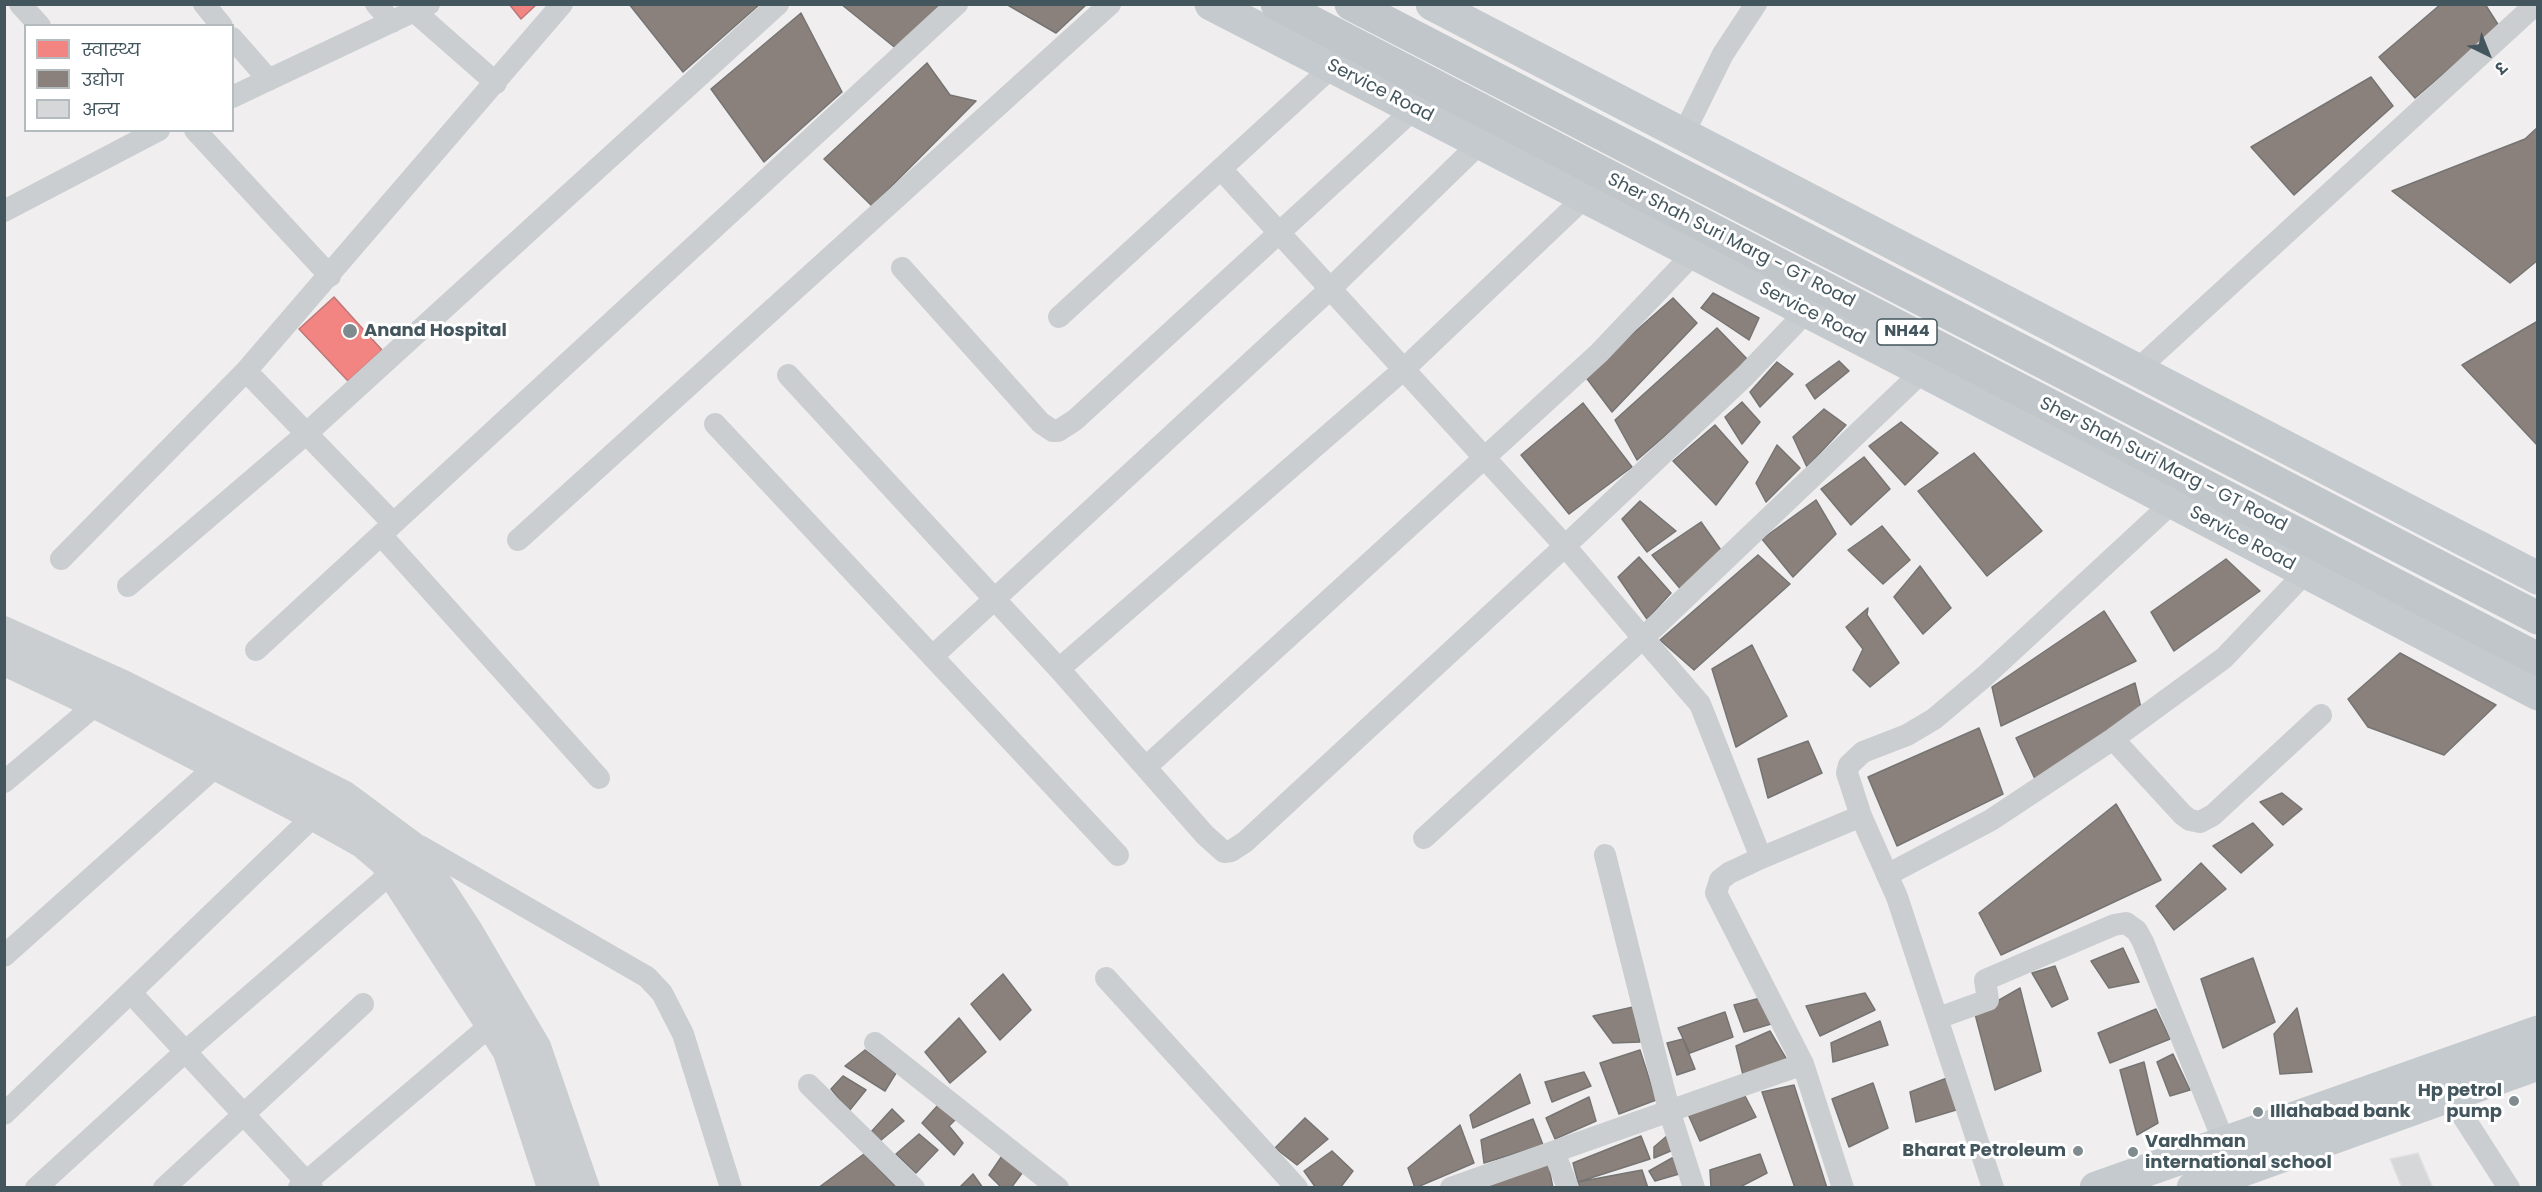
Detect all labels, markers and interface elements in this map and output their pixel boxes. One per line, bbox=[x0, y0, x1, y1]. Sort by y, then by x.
legend bbox=[24, 24, 234, 132]
north arrow bbox=[2458, 24, 2518, 84]
text: स्वास्थ्य bbox=[82, 37, 140, 62]
street label: Service Road bbox=[1323, 55, 1437, 127]
text: उ bbox=[2489, 56, 2512, 79]
text: उद्योग bbox=[82, 67, 124, 92]
text: अन्य bbox=[82, 97, 119, 122]
street label: Sher Shah Suri Marg - GT Road bbox=[1604, 169, 1858, 313]
street label: Service Road bbox=[1755, 278, 1869, 350]
road number: NH44 bbox=[1877, 319, 1937, 345]
place label: Anand Hospital bbox=[364, 320, 507, 342]
marker: Anand Hospital bbox=[341, 322, 359, 340]
street label: Sher Shah Suri Marg - GT Road bbox=[2036, 393, 2290, 537]
street label: Service Road bbox=[2185, 502, 2299, 576]
place label: Hp petrol pump bbox=[2418, 1080, 2502, 1122]
marker: Hp petrol pump bbox=[2507, 1094, 2521, 1108]
place label: Illahabad bank bbox=[2270, 1101, 2411, 1123]
marker: Illahabad bank bbox=[2251, 1105, 2265, 1119]
place label: Vardhman international school bbox=[2145, 1131, 2332, 1174]
place label: Bharat Petroleum bbox=[1902, 1140, 2066, 1162]
marker: Bharat Petroleum bbox=[2071, 1144, 2085, 1158]
marker: Vardhman international school bbox=[2126, 1145, 2140, 1159]

